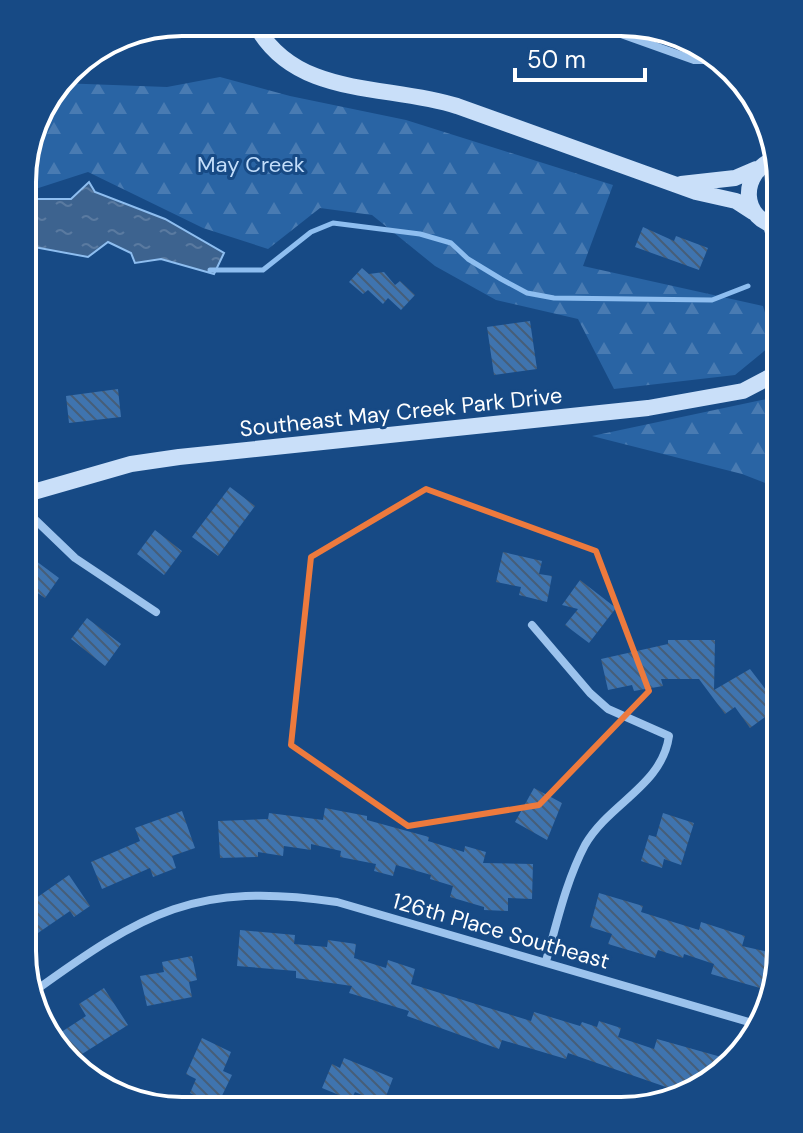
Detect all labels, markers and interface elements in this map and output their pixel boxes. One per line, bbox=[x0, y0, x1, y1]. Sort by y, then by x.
scale bar bbox=[515, 32, 645, 82]
text: 50 m bbox=[527, 44, 586, 75]
park label: May Creek bbox=[197, 150, 305, 179]
street label: Southeast May Creek Park Drive bbox=[238, 381, 564, 443]
street label: 126th Place Southeast bbox=[389, 886, 613, 976]

